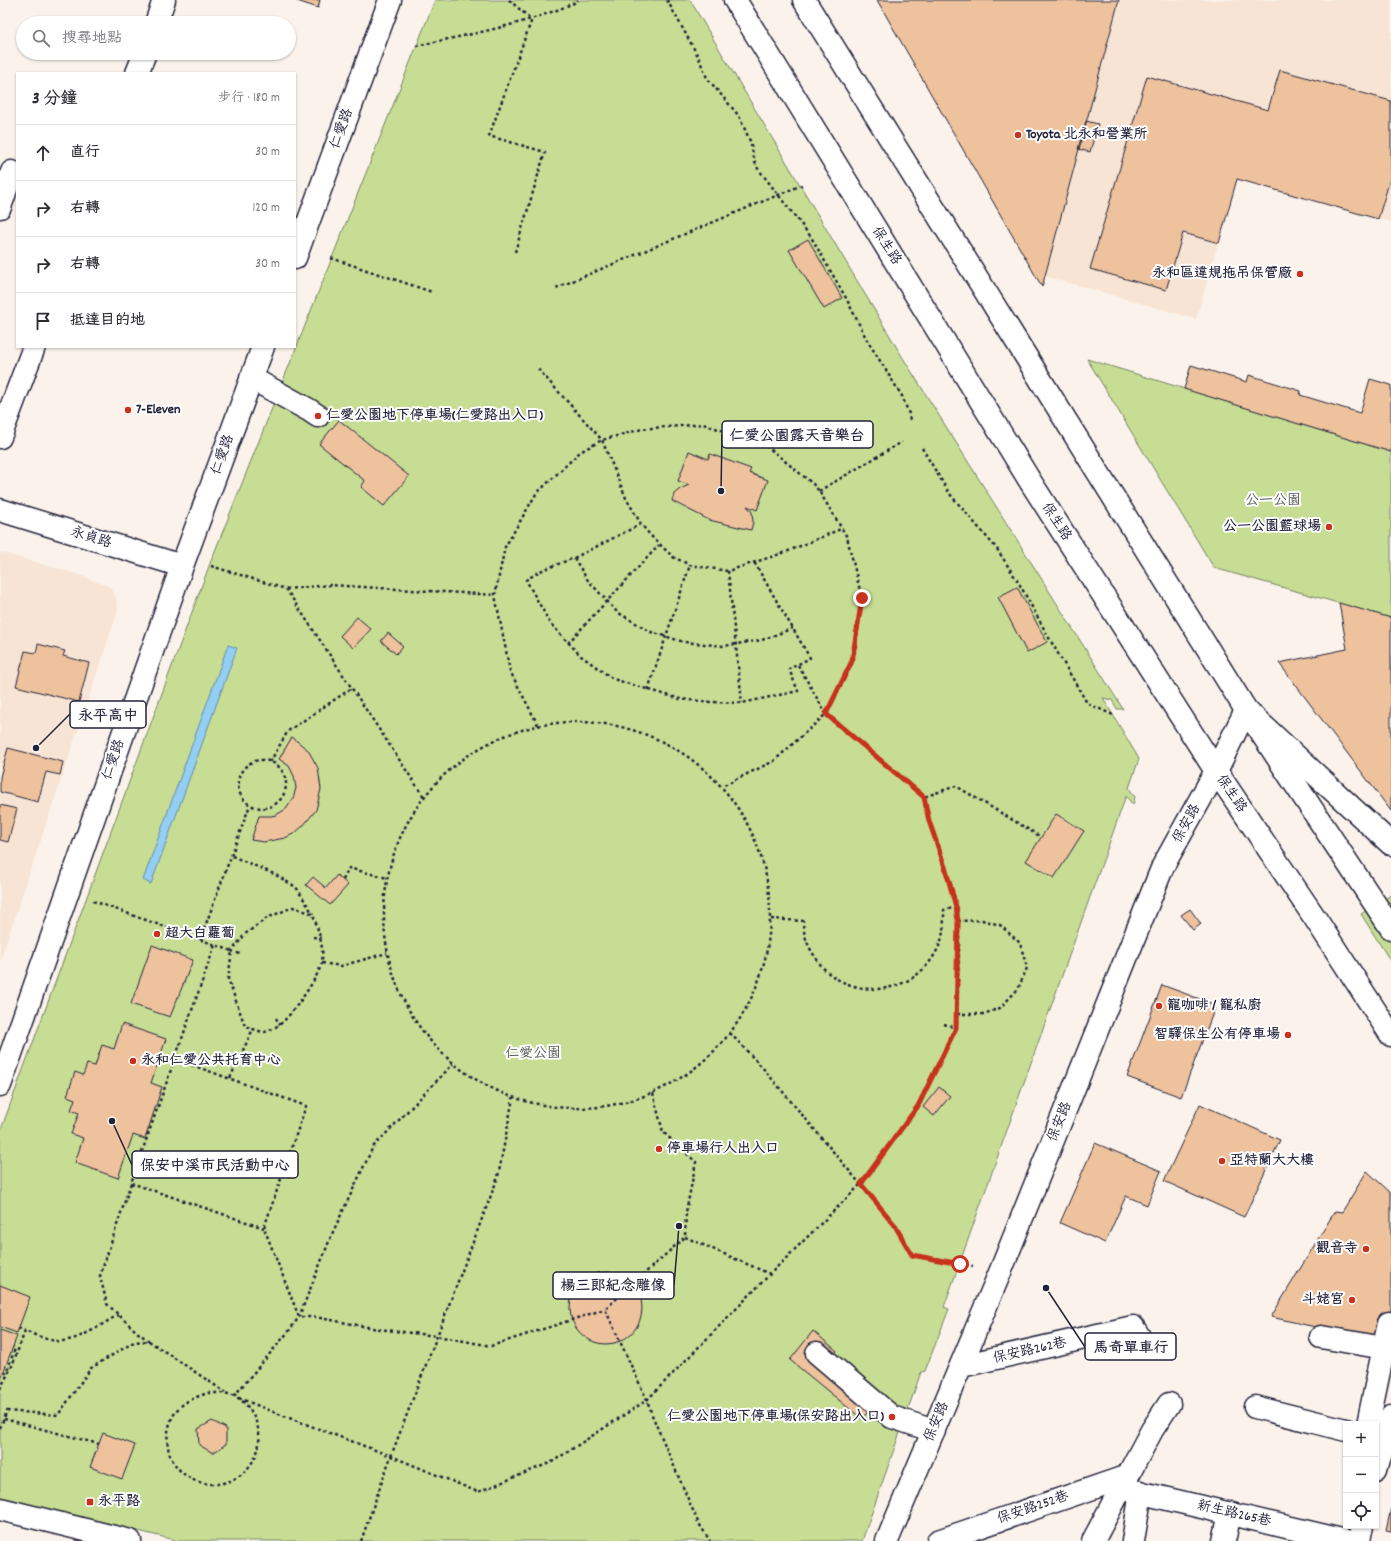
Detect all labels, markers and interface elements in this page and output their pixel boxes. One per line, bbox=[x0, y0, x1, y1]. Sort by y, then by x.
search box bbox=[16, 16, 296, 60]
icon: search bbox=[30, 27, 52, 49]
text: 搜尋地點 bbox=[62, 28, 122, 50]
text: 3 分鐘 bbox=[32, 88, 77, 112]
text: 步行 · 180 m bbox=[218, 89, 280, 108]
street label: 仁愛路 bbox=[325, 106, 359, 152]
place label: Toyota 北永和營業所 bbox=[1026, 125, 1147, 145]
marker: Toyota 北永和營業所 bbox=[1013, 130, 1023, 140]
icon: ahead bbox=[32, 142, 54, 164]
text: 直行 bbox=[70, 142, 100, 164]
text: 30 m bbox=[255, 143, 280, 162]
icon: right bbox=[32, 198, 54, 220]
text: 右轉 bbox=[70, 198, 100, 220]
text: 120 m bbox=[252, 199, 280, 218]
street label: 保生路 bbox=[866, 223, 906, 269]
icon: right bbox=[32, 254, 54, 276]
text: 右轉 bbox=[70, 254, 100, 276]
text: 30 m bbox=[255, 255, 280, 274]
place label: 永和區違規拖吊保管廠 bbox=[1152, 264, 1292, 284]
marker: 永和區違規拖吊保管廠 bbox=[1295, 269, 1305, 279]
icon: arrive bbox=[32, 310, 54, 332]
text: 抵達目的地 bbox=[70, 310, 145, 332]
place label: 7-Eleven bbox=[136, 400, 181, 420]
marker: 7-Eleven bbox=[123, 405, 133, 415]
place label: 仁愛公園地下停車場(仁愛路出入口) bbox=[326, 406, 543, 426]
marker: 仁愛公園地下停車場(仁愛路出入口) bbox=[313, 411, 323, 421]
callout: 仁愛公園露天音樂台 bbox=[722, 421, 873, 448]
text: 仁愛公園露天音樂台 bbox=[729, 426, 865, 448]
street label: 仁愛路 bbox=[206, 432, 240, 478]
park label: 公一公園 bbox=[1245, 491, 1301, 511]
street label: 保生路 bbox=[1036, 499, 1076, 545]
place label: 公一公園籃球場 bbox=[1223, 517, 1321, 537]
street label: 永貞路 bbox=[68, 522, 114, 554]
marker: 公一公園籃球場 bbox=[1324, 522, 1334, 532]
route end bbox=[853, 589, 871, 607]
callout: 永平高中 bbox=[70, 701, 146, 728]
text: 永平高中 bbox=[78, 706, 138, 728]
street label: 仁愛路 bbox=[98, 737, 130, 783]
street label: 保生路 bbox=[1211, 771, 1251, 817]
street label: 保安路 bbox=[1168, 801, 1206, 847]
place label: 超大白蘿蔔 bbox=[165, 924, 235, 944]
marker: 超大白蘿蔔 bbox=[152, 929, 162, 939]
place label: 寵咖啡 / 寵私廚 bbox=[1167, 996, 1261, 1016]
marker: 寵咖啡 / 寵私廚 bbox=[1154, 1001, 1164, 1011]
place label: 智驛保生公有停車場 bbox=[1154, 1025, 1280, 1045]
marker: 智驛保生公有停車場 bbox=[1283, 1030, 1293, 1040]
park label: 仁愛公園 bbox=[505, 1044, 561, 1064]
place label: 永和仁愛公共托育中心 bbox=[141, 1051, 281, 1071]
marker: 永和仁愛公共托育中心 bbox=[128, 1056, 138, 1066]
street label: 保安路 bbox=[1043, 1099, 1077, 1145]
place label: 停車場行人出入口 bbox=[667, 1139, 779, 1159]
marker: 停車場行人出入口 bbox=[654, 1144, 664, 1154]
callout: 保安中溪市民活動中心 bbox=[132, 1151, 298, 1178]
place label: 亞特蘭大大樓 bbox=[1230, 1151, 1314, 1171]
text: 保安中溪市民活動中心 bbox=[140, 1156, 290, 1178]
marker: 亞特蘭大大樓 bbox=[1217, 1156, 1227, 1166]
place label: 觀音寺 bbox=[1316, 1239, 1358, 1259]
marker: 觀音寺 bbox=[1361, 1244, 1371, 1254]
route start bbox=[951, 1255, 969, 1273]
callout: 楊三郎紀念雕像 bbox=[553, 1272, 674, 1299]
text: 楊三郎紀念雕像 bbox=[560, 1276, 666, 1298]
place label: 斗姥宮 bbox=[1302, 1290, 1344, 1310]
marker: 斗姥宮 bbox=[1347, 1295, 1357, 1305]
street label: 保安路262巷 bbox=[991, 1333, 1070, 1369]
callout: 馬奇單車行 bbox=[1085, 1333, 1176, 1360]
text: 馬奇單車行 bbox=[1093, 1338, 1169, 1360]
street label: 保安路 bbox=[920, 1399, 954, 1445]
place label: 仁愛公園地下停車場(保安路出入口) bbox=[667, 1407, 884, 1427]
marker: 仁愛公園地下停車場(保安路出入口) bbox=[887, 1412, 897, 1422]
map controls bbox=[1343, 1421, 1379, 1529]
button: + bbox=[1343, 1421, 1379, 1457]
button: − bbox=[1343, 1457, 1379, 1493]
street label: 保安路252巷 bbox=[994, 1486, 1073, 1530]
place label: 永平路 bbox=[98, 1492, 140, 1512]
button: locate bbox=[1343, 1493, 1379, 1529]
street label: 新生路265巷 bbox=[1195, 1496, 1274, 1532]
marker: 永平路 bbox=[85, 1497, 95, 1507]

